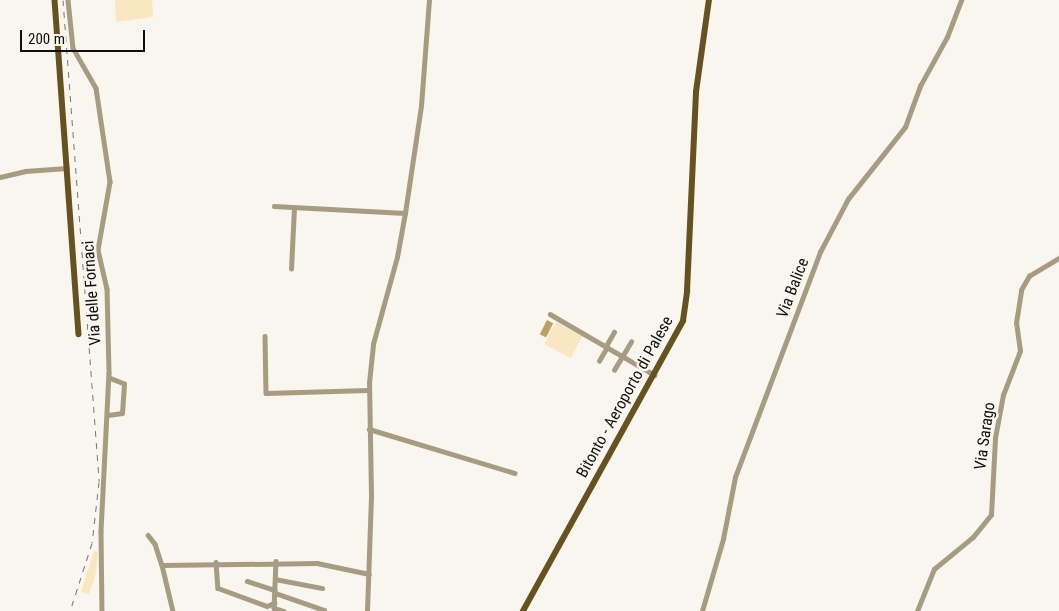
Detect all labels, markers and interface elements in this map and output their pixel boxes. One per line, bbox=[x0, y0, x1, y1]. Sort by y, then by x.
scale bar bbox=[22, 20, 148, 52]
text: 200 m bbox=[28, 30, 65, 48]
street label: Via delle Fornaci bbox=[79, 240, 105, 346]
street label: Via Balice bbox=[773, 255, 813, 321]
street label: Bitonto - Aeroporto di Palese bbox=[573, 313, 677, 481]
street label: Via Sarago bbox=[971, 401, 999, 471]

